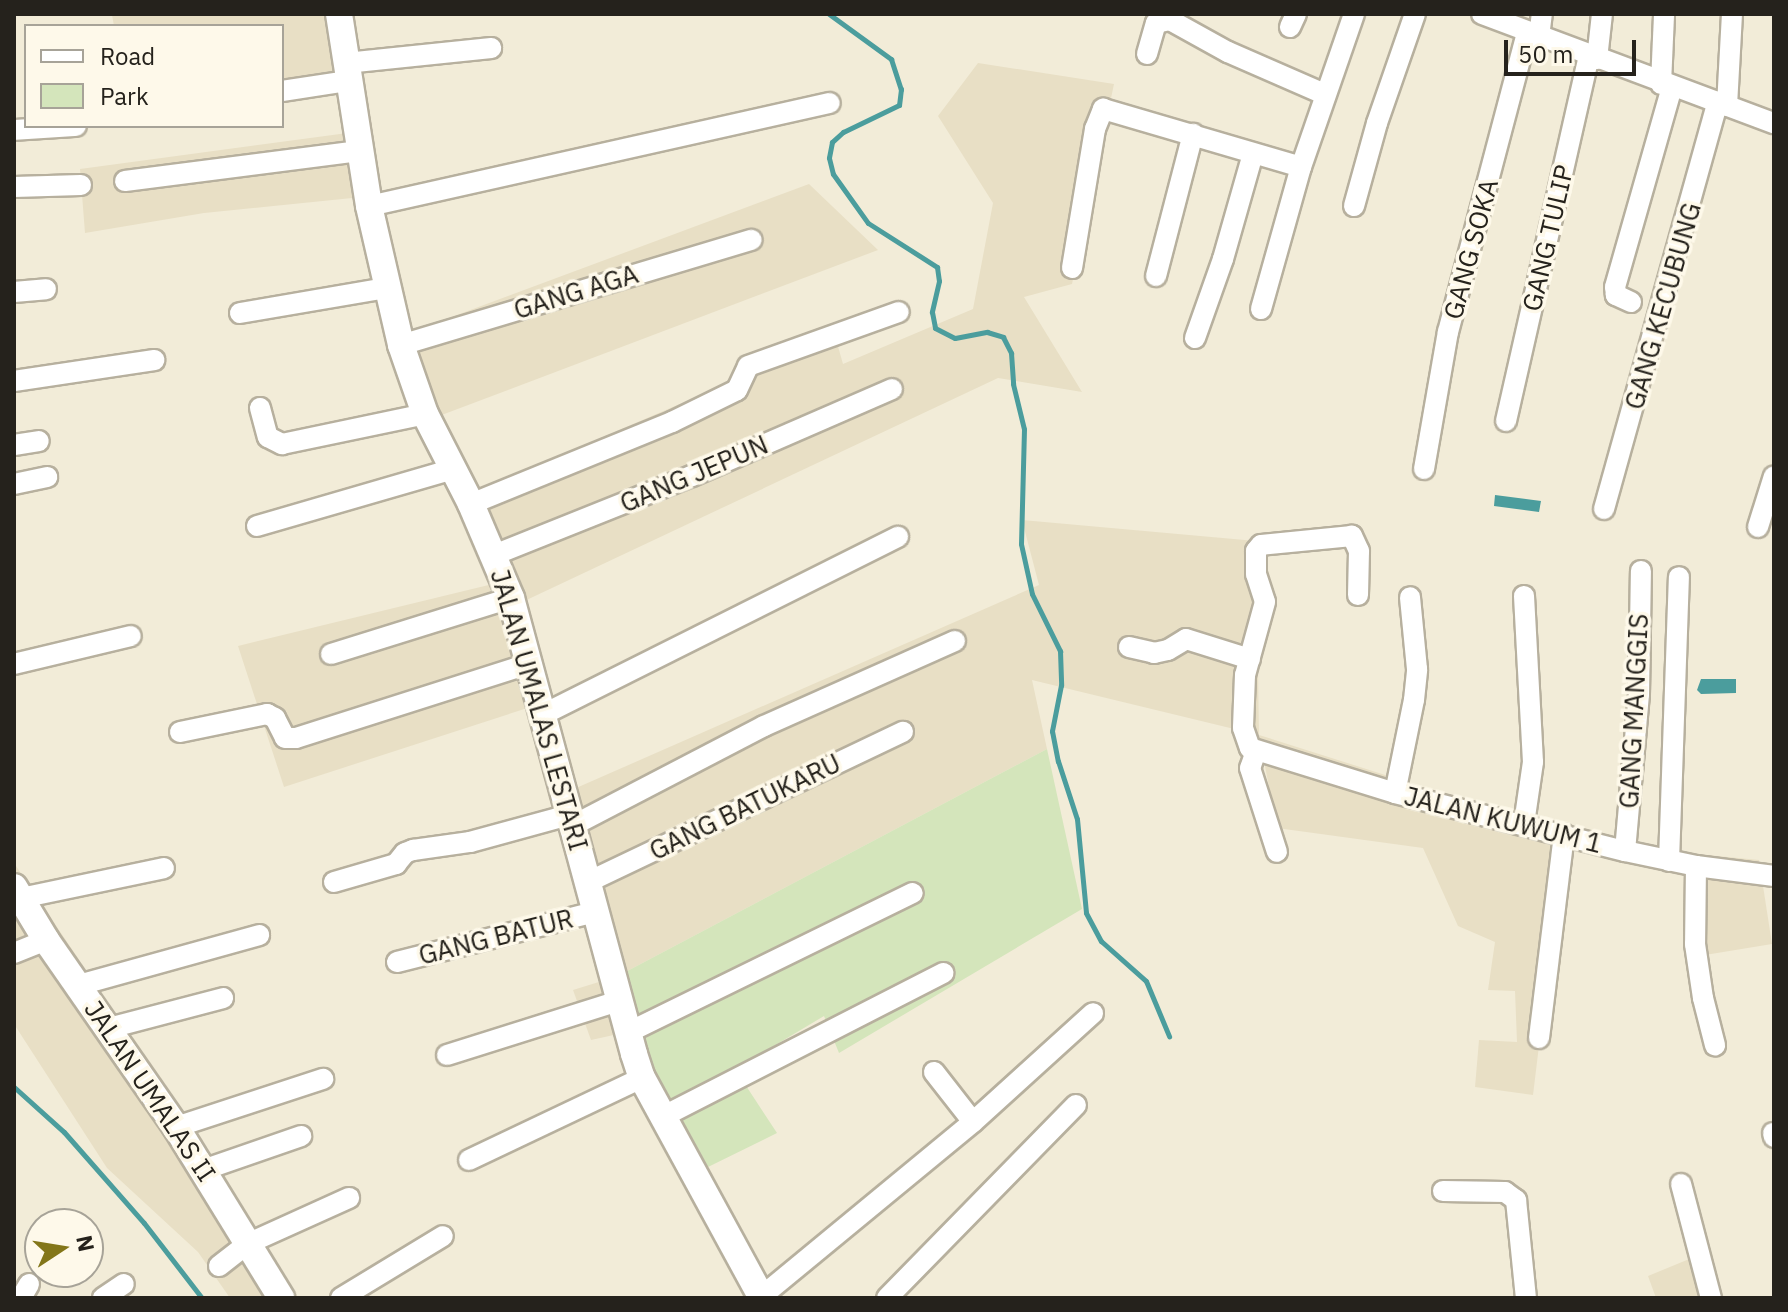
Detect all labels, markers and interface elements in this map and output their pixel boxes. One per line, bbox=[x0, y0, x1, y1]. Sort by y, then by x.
legend bbox=[24, 24, 284, 128]
scale bar bbox=[1508, 24, 1640, 74]
text: 50 m bbox=[1518, 38, 1573, 70]
text: Road bbox=[100, 40, 155, 72]
text: Park bbox=[100, 80, 149, 112]
street label: GANG TULIP bbox=[1516, 162, 1580, 314]
street label: GANG SOKA bbox=[1437, 175, 1505, 323]
street label: GANG KECUBUNG bbox=[1619, 199, 1707, 413]
street label: GANG AGA bbox=[510, 258, 642, 326]
street label: GANG JEPUN bbox=[615, 429, 773, 519]
street label: JALAN UMALAS LESTARI bbox=[484, 566, 594, 854]
street label: GANG MANGGIS bbox=[1613, 613, 1655, 809]
street label: GANG BATUKARU bbox=[644, 747, 846, 867]
street label: JALAN KUWUM 1 bbox=[1401, 780, 1605, 860]
street label: GANG BATUR bbox=[415, 903, 577, 971]
street label: JALAN UMALAS II bbox=[78, 994, 222, 1188]
north arrow bbox=[24, 1208, 104, 1288]
text: N bbox=[70, 1233, 102, 1254]

